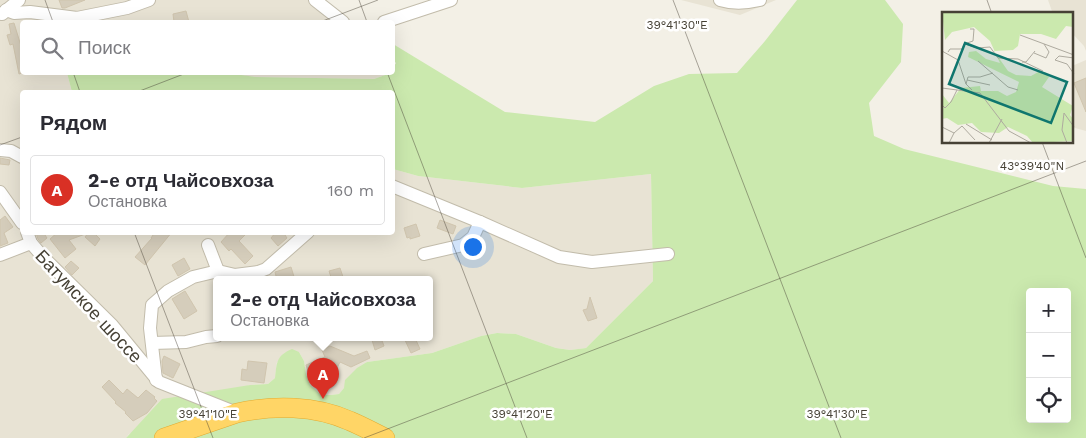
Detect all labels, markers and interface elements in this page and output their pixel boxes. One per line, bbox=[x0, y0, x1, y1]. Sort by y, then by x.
inset map bbox=[942, 12, 1074, 144]
text: 39°41'30"E bbox=[646, 18, 708, 32]
search box bbox=[20, 20, 395, 75]
icon: search bbox=[38, 34, 66, 62]
text: Поиск bbox=[78, 36, 131, 59]
text: Рядом bbox=[40, 110, 107, 135]
text: 43°39'40"N bbox=[1000, 159, 1064, 173]
text: 2-е отд Чайсовхоза bbox=[88, 169, 274, 192]
text: A bbox=[52, 181, 62, 200]
text: 160 m bbox=[327, 181, 374, 200]
text: Остановка bbox=[88, 192, 167, 211]
your location bbox=[460, 234, 486, 260]
street label: Батумское шоссе bbox=[31, 245, 147, 367]
popup bbox=[213, 276, 433, 341]
text: 2-е отд Чайсовхоза bbox=[230, 288, 416, 311]
map controls bbox=[1026, 288, 1071, 423]
button: + bbox=[1026, 288, 1071, 333]
text: Остановка bbox=[230, 311, 309, 330]
button: − bbox=[1026, 333, 1071, 378]
pin: A bbox=[307, 358, 339, 399]
button: locate bbox=[1026, 378, 1071, 423]
text: 39°41'10"E bbox=[179, 407, 238, 421]
text: 39°41'20"E bbox=[491, 407, 553, 421]
text: 39°41'30"E bbox=[806, 407, 868, 421]

